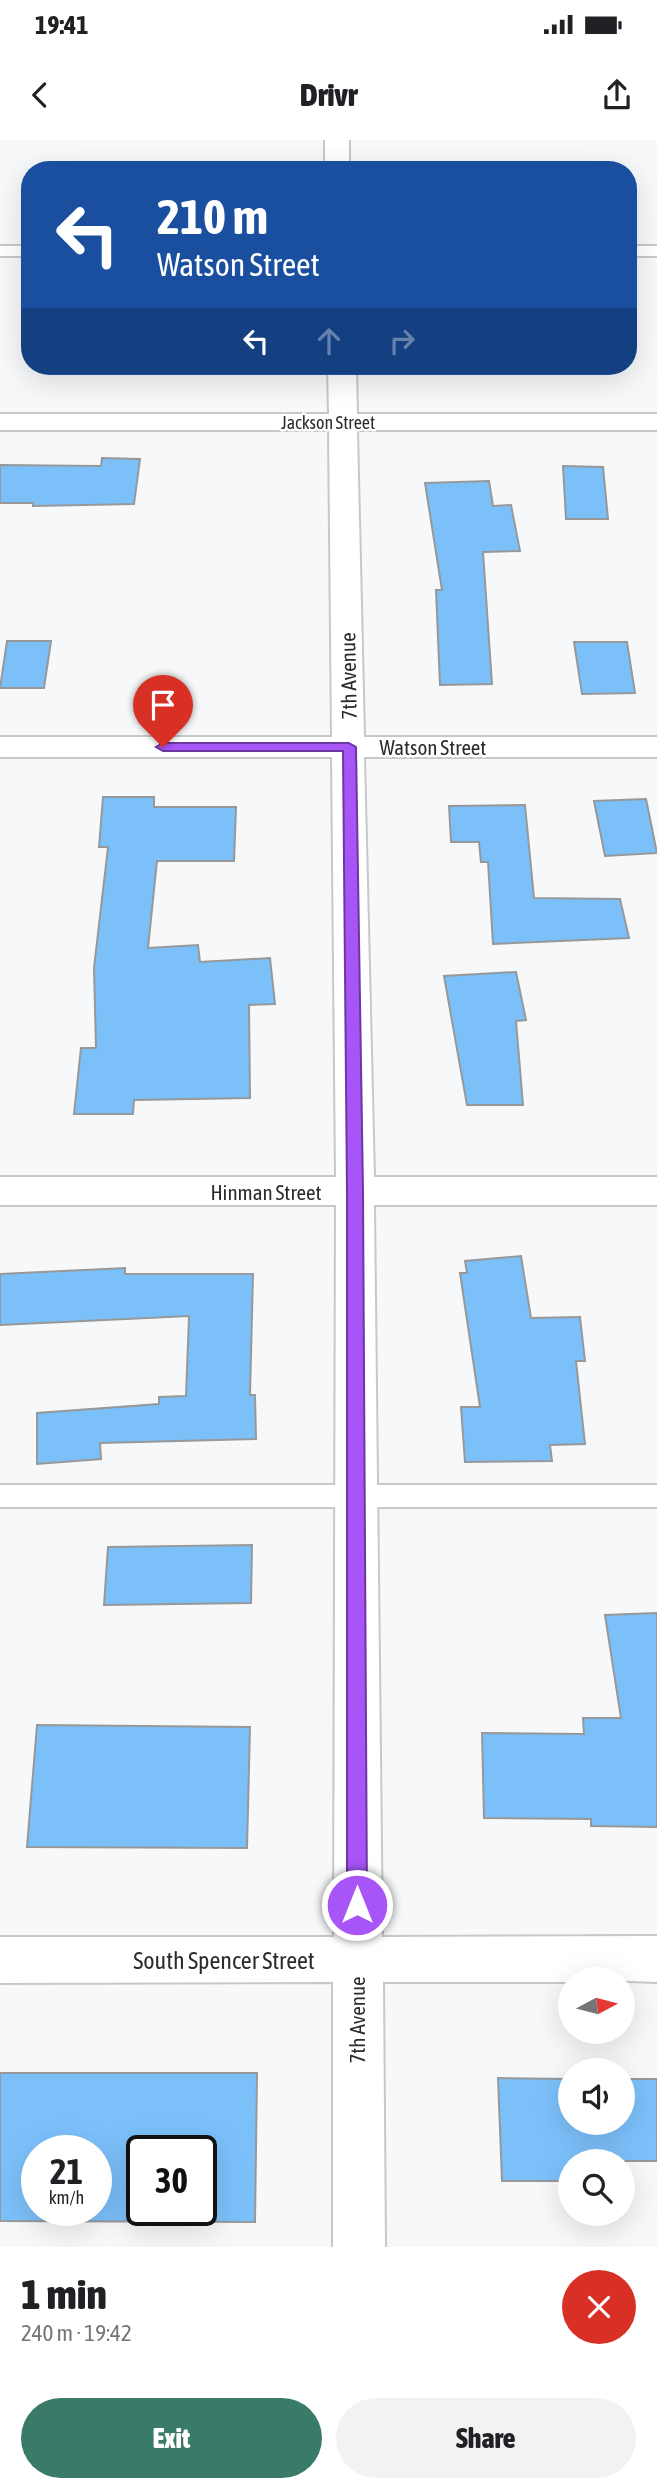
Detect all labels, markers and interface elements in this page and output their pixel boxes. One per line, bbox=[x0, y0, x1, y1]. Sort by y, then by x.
text: 19:41 bbox=[35, 10, 89, 40]
icon: back bbox=[21, 76, 59, 114]
text: Drivr bbox=[300, 76, 357, 113]
icon: share bbox=[598, 76, 636, 114]
text: 210 m bbox=[157, 188, 268, 244]
icon: left bbox=[42, 189, 133, 280]
text: Watson Street bbox=[157, 246, 320, 283]
icon: left bbox=[237, 322, 275, 360]
icon: ahead bbox=[310, 322, 348, 360]
icon: right bbox=[383, 322, 421, 360]
street label: Jackson Street bbox=[281, 412, 375, 433]
street label: 7th Avenue bbox=[335, 632, 361, 720]
pin bbox=[133, 675, 193, 747]
icon: arrive bbox=[144, 686, 182, 724]
street label: Watson Street bbox=[380, 735, 486, 759]
street label: Hinman Street bbox=[210, 1180, 322, 1204]
position arrow bbox=[320, 1868, 394, 1942]
street label: South Spencer Street bbox=[133, 1947, 315, 1974]
north arrow bbox=[558, 1967, 635, 2044]
map controls bbox=[558, 1967, 635, 2226]
street label: 7th Avenue bbox=[345, 1976, 369, 2064]
button: sound bbox=[558, 2058, 635, 2135]
speed limit sign: 30 bbox=[126, 2135, 217, 2226]
button: search bbox=[558, 2149, 635, 2226]
text: 21 bbox=[50, 2151, 83, 2191]
text: km/h bbox=[49, 2187, 84, 2208]
text: 1 min bbox=[21, 2270, 107, 2318]
button: close bbox=[562, 2270, 636, 2344]
text: 240 m · 19:42 bbox=[21, 2320, 132, 2346]
button: Exit bbox=[21, 2398, 322, 2478]
button: Share bbox=[336, 2398, 636, 2478]

